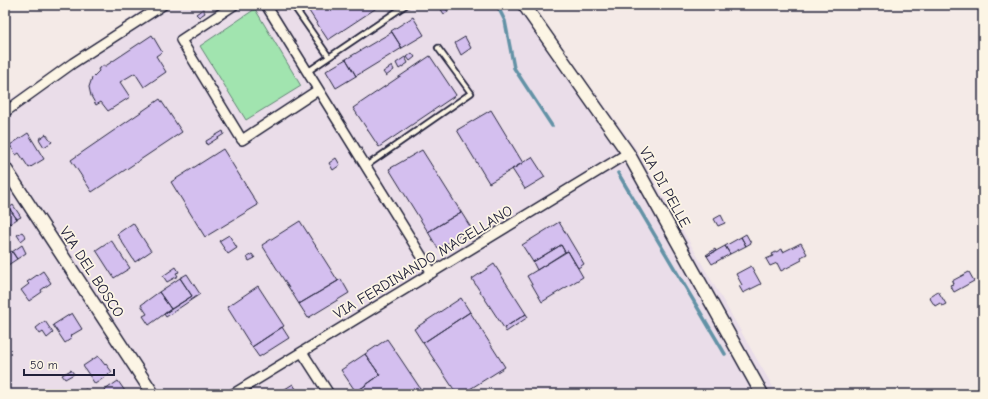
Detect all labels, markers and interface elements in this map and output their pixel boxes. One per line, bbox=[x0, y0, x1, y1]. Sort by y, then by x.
street label: VIA DI PELLE bbox=[636, 144, 694, 230]
street label: VIA FERDINANDO MAGELLANO bbox=[330, 201, 516, 323]
street label: VIA DEL BOSCO bbox=[56, 223, 128, 321]
scale bar bbox=[24, 351, 114, 377]
text: 50 m bbox=[30, 358, 58, 372]

